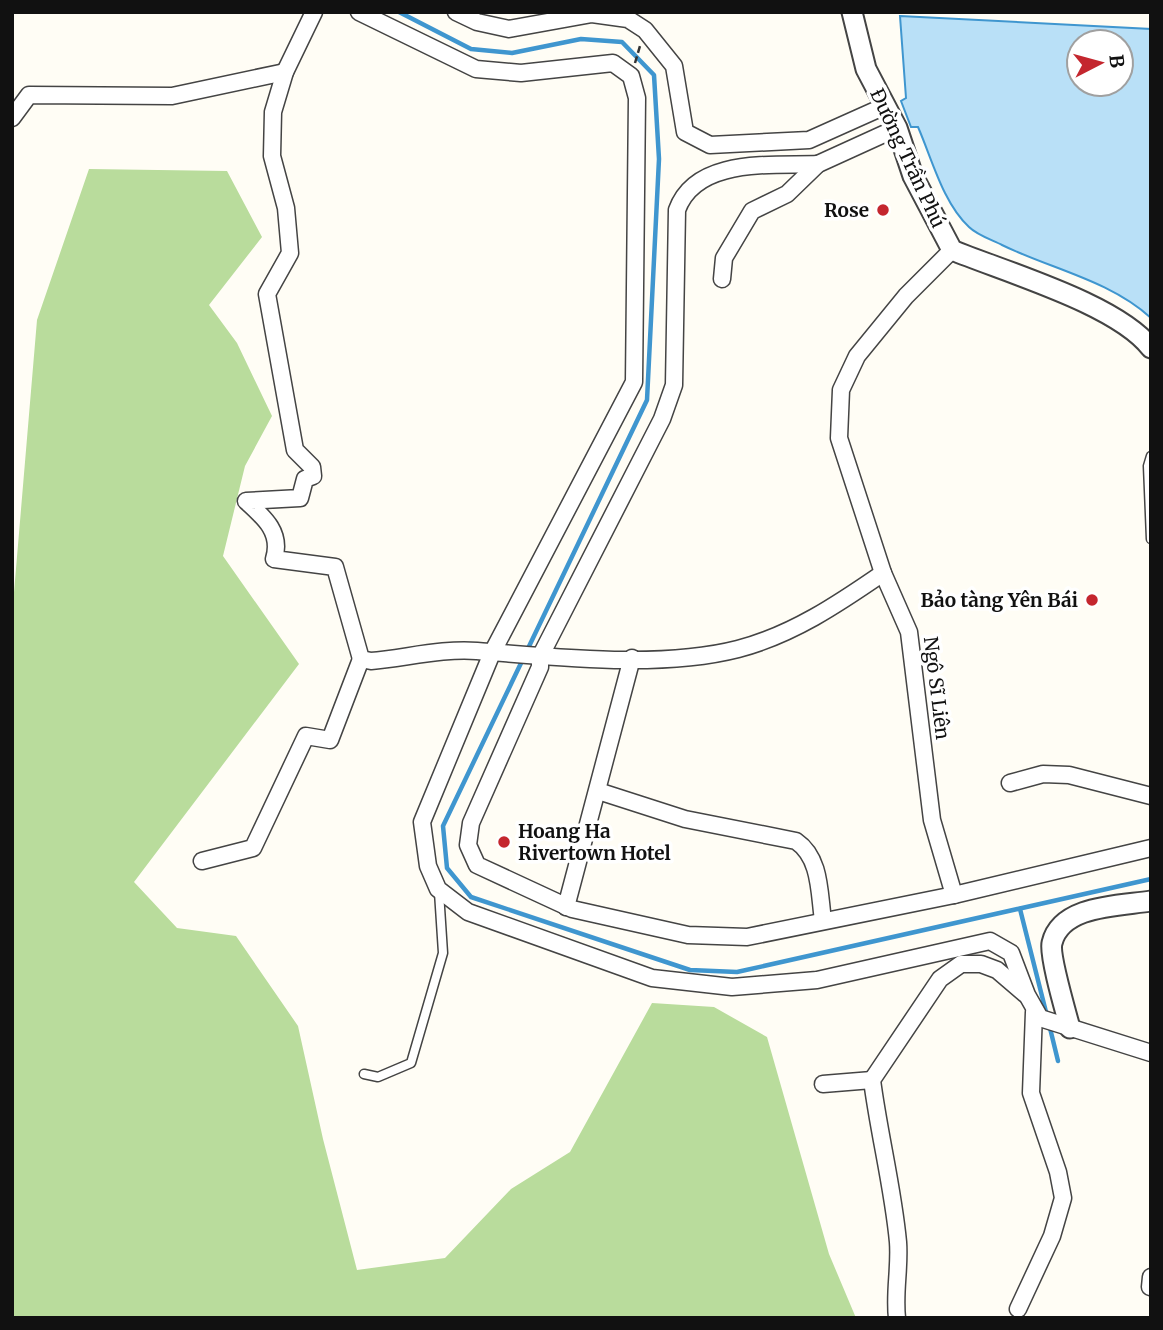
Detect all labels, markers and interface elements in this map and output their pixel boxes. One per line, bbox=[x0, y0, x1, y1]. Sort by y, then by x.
north arrow bbox=[1065, 28, 1135, 98]
text: B bbox=[1104, 53, 1130, 69]
street label: Đường Trần Phú bbox=[865, 84, 951, 232]
place label: Rose bbox=[824, 198, 869, 222]
marker: Rose bbox=[875, 202, 891, 218]
place label: Bảo tàng Yên Bái bbox=[920, 588, 1078, 612]
marker: Bảo tàng Yên Bái bbox=[1084, 592, 1100, 608]
street label: Ngô Sĩ Liên bbox=[919, 635, 955, 741]
place label: Hoang Ha Rivertown Hotel bbox=[518, 819, 671, 865]
marker: Hoang Ha Rivertown Hotel bbox=[496, 834, 512, 850]

